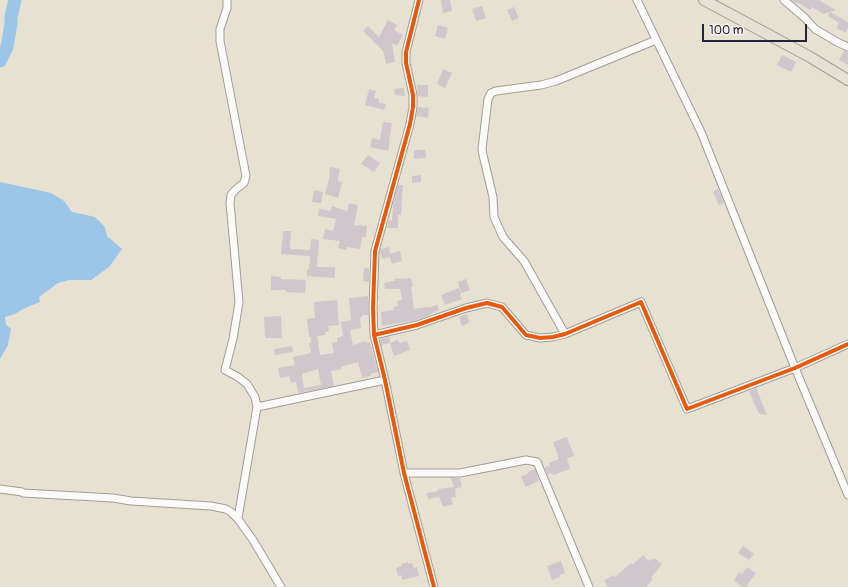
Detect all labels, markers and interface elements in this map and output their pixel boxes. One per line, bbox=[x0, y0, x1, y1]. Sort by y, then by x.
scale bar bbox=[704, 16, 809, 42]
text: 100 m bbox=[709, 23, 743, 38]

